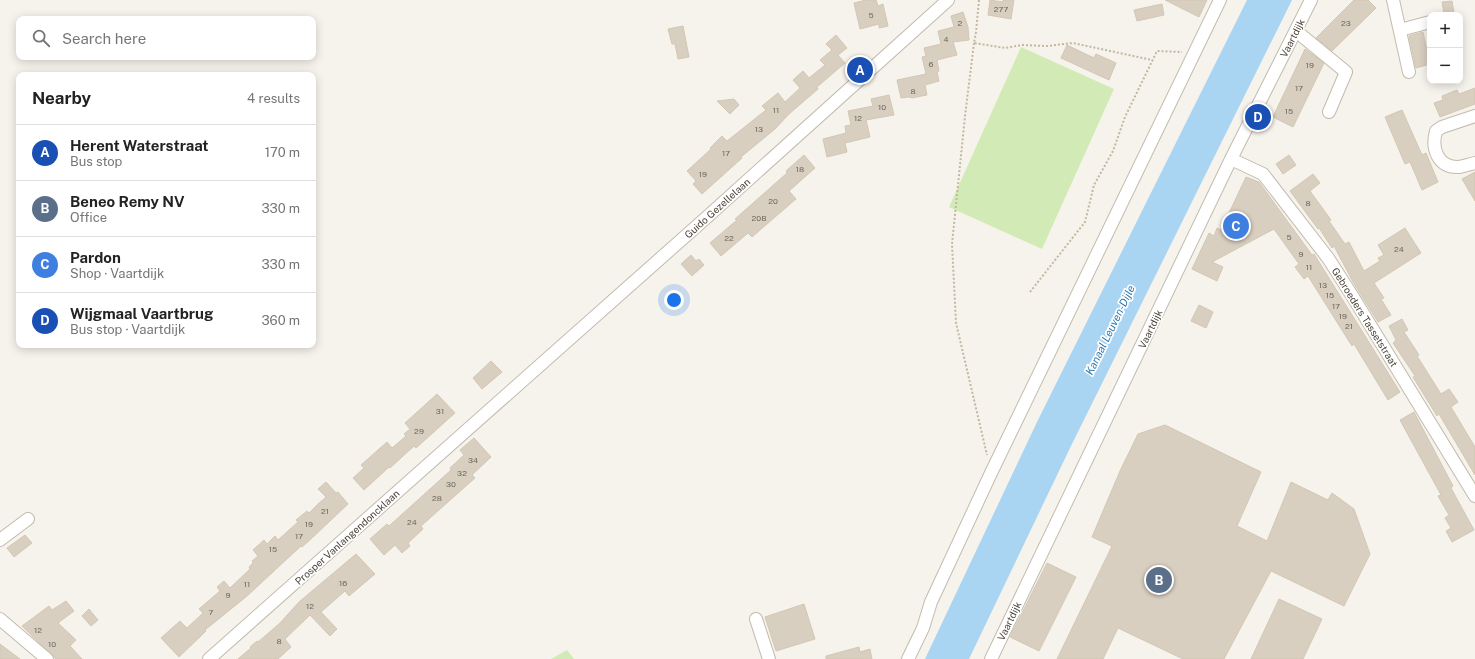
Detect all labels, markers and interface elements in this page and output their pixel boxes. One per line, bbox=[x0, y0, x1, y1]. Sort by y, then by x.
house number: 277 bbox=[994, 4, 1008, 14]
house number: 5 bbox=[868, 10, 874, 20]
map controls bbox=[1427, 12, 1463, 84]
button: + bbox=[1427, 12, 1463, 48]
search box bbox=[16, 16, 316, 60]
street label: Vaartdijk bbox=[1277, 16, 1307, 59]
house number: 2 bbox=[958, 18, 963, 28]
house number: 23 bbox=[1341, 18, 1351, 28]
icon: search bbox=[30, 27, 52, 49]
text: Search here bbox=[62, 30, 146, 47]
house number: 4 bbox=[943, 34, 949, 44]
button: − bbox=[1427, 48, 1463, 84]
pin: A bbox=[847, 55, 873, 85]
house number: 6 bbox=[929, 59, 934, 69]
house number: 19 bbox=[1306, 60, 1314, 70]
house number: 17 bbox=[1295, 83, 1303, 93]
house number: 8 bbox=[910, 86, 916, 96]
text: Nearby bbox=[32, 88, 91, 108]
text: 4 results bbox=[247, 91, 300, 106]
house number: 10 bbox=[878, 102, 886, 112]
pin: D bbox=[1245, 102, 1271, 132]
house number: 11 bbox=[773, 105, 779, 115]
house number: 15 bbox=[1285, 106, 1293, 116]
house number: 12 bbox=[854, 113, 862, 123]
house number: 13 bbox=[755, 124, 763, 134]
text: Herent Waterstraat bbox=[70, 137, 209, 154]
text: A bbox=[40, 145, 50, 160]
text: 170 m bbox=[265, 145, 300, 160]
house number: 17 bbox=[722, 148, 730, 158]
text: Bus stop bbox=[70, 154, 122, 169]
house number: 18 bbox=[796, 164, 804, 174]
house number: 19 bbox=[699, 169, 707, 179]
street label: Guido Gezellelaan bbox=[682, 175, 752, 241]
text: Beneo Remy NV bbox=[70, 193, 185, 210]
house number: 20 bbox=[768, 196, 778, 206]
house number: 8 bbox=[1305, 198, 1311, 208]
text: B bbox=[41, 201, 49, 216]
text: 330 m bbox=[261, 201, 300, 216]
text: Office bbox=[70, 210, 107, 225]
pin: C bbox=[1223, 211, 1249, 241]
house number: 20B bbox=[751, 213, 767, 223]
house number: 5 bbox=[1286, 232, 1292, 242]
house number: 22 bbox=[724, 233, 734, 243]
house number: 24 bbox=[1394, 244, 1404, 254]
text: Pardon bbox=[70, 249, 121, 266]
house number: 9 bbox=[1299, 249, 1304, 259]
text: C bbox=[40, 257, 50, 272]
text: 330 m bbox=[261, 257, 300, 272]
house number: 11 bbox=[1306, 262, 1312, 272]
street label: Gebroeders Tassetstraat bbox=[1330, 265, 1401, 369]
text: Shop · Vaartdijk bbox=[70, 266, 164, 281]
house number: 13 bbox=[1319, 280, 1327, 290]
water label: Kanaal Leuven-Dijle bbox=[1083, 283, 1137, 377]
your location bbox=[664, 290, 684, 310]
house number: 15 bbox=[1326, 290, 1334, 300]
house number: 17 bbox=[1332, 301, 1340, 311]
text: Wijgmaal Vaartbrug bbox=[70, 305, 213, 322]
street label: Vaartdijk bbox=[1135, 307, 1165, 350]
house number: 19 bbox=[1339, 311, 1347, 321]
text: D bbox=[40, 313, 50, 328]
text: 360 m bbox=[262, 313, 300, 328]
house number: 21 bbox=[1345, 321, 1353, 331]
text: Bus stop · Vaartdijk bbox=[70, 322, 185, 337]
house number: 31 bbox=[436, 406, 444, 416]
house number: 29 bbox=[414, 426, 424, 436]
house number: 34 bbox=[468, 455, 478, 465]
house number: 32 bbox=[457, 468, 467, 478]
house number: 30 bbox=[446, 479, 456, 489]
street label: Prosper Vanlangendoncklaan bbox=[292, 487, 402, 587]
house number: 28 bbox=[432, 493, 442, 503]
house number: 21 bbox=[321, 506, 329, 516]
house number: 24 bbox=[407, 517, 417, 527]
house number: 19 bbox=[305, 519, 313, 529]
house number: 17 bbox=[295, 531, 303, 541]
house number: 15 bbox=[269, 544, 277, 554]
pin: B bbox=[1146, 565, 1172, 595]
house number: 16 bbox=[339, 578, 347, 588]
house number: 11 bbox=[244, 579, 250, 589]
house number: 9 bbox=[226, 590, 231, 600]
street label: Vaartdijk bbox=[994, 599, 1024, 642]
house number: 12 bbox=[306, 601, 314, 611]
house number: 7 bbox=[209, 607, 214, 617]
house number: 12 bbox=[34, 625, 42, 635]
house number: 8 bbox=[276, 636, 282, 646]
house number: 10 bbox=[48, 639, 56, 649]

